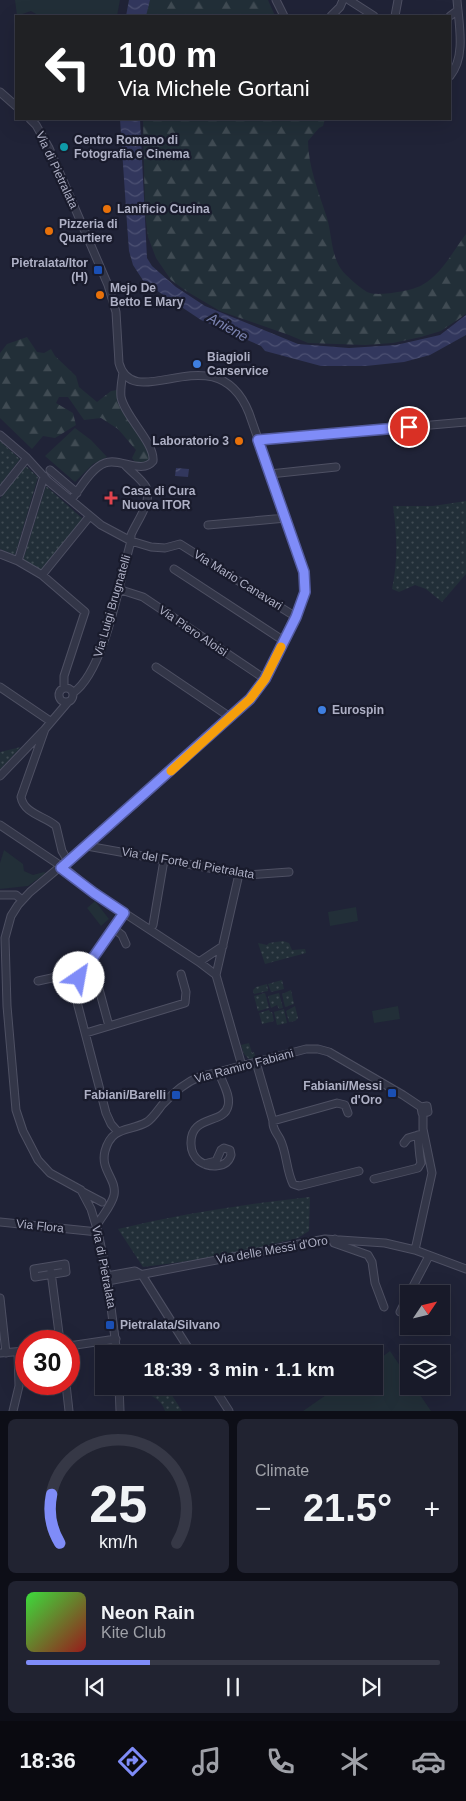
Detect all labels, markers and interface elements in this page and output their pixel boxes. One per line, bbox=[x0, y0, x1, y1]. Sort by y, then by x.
icon: left bbox=[35, 35, 100, 100]
text: 100 m bbox=[118, 35, 217, 74]
text: Via Michele Gortani bbox=[118, 76, 310, 101]
street label: Via di Pietralata bbox=[33, 129, 81, 211]
place label: Centro Romano di Fotografia e Cinema bbox=[74, 133, 190, 161]
marker: Centro Romano di Fotografia e Cinema bbox=[58, 141, 70, 153]
place label: Lanificio Cucina bbox=[117, 202, 210, 216]
marker: Lanificio Cucina bbox=[101, 203, 113, 215]
place label: Pizzeria di Quartiere bbox=[59, 217, 118, 245]
marker: Pizzeria di Quartiere bbox=[43, 225, 55, 237]
place label: Pietralata/Itor (H) bbox=[11, 256, 88, 284]
marker: Pietralata/Itor (H) bbox=[92, 264, 104, 276]
place label: Mejo De Betto E Mary bbox=[110, 281, 184, 309]
marker: Mejo De Betto E Mary bbox=[94, 289, 106, 301]
water label: Aniene bbox=[204, 309, 251, 345]
place label: Biagioli Carservice bbox=[207, 350, 269, 378]
marker: Biagioli Carservice bbox=[191, 358, 203, 370]
pin bbox=[388, 406, 430, 448]
icon: arrive bbox=[395, 413, 423, 441]
place label: Laboratorio 3 bbox=[152, 434, 229, 448]
marker: Laboratorio 3 bbox=[233, 435, 245, 447]
place label: Casa di Cura Nuova ITOR bbox=[122, 484, 196, 512]
marker: Casa di Cura Nuova ITOR bbox=[104, 491, 118, 505]
street label: Via Mario Canavari bbox=[191, 547, 285, 613]
street label: Via Luigi Brugnatelli bbox=[91, 553, 133, 659]
street label: Via Piero Aloisi bbox=[156, 603, 230, 659]
place label: Eurospin bbox=[332, 703, 384, 717]
marker: Eurospin bbox=[316, 704, 328, 716]
street label: Via del Forte di Pietralata bbox=[121, 844, 256, 882]
position arrow bbox=[52, 951, 104, 1003]
street label: Via Ramiro Fabiani bbox=[193, 1046, 295, 1086]
place label: Fabiani/Messi d'Oro bbox=[303, 1079, 382, 1107]
marker: Fabiani/Messi d'Oro bbox=[386, 1087, 398, 1099]
place label: Fabiani/Barelli bbox=[84, 1088, 166, 1102]
marker: Fabiani/Barelli bbox=[170, 1089, 182, 1101]
street label: Via Flora bbox=[15, 1217, 65, 1235]
street label: Via di Pietralata bbox=[89, 1225, 119, 1310]
street label: Via delle Messi d'Oro bbox=[215, 1233, 329, 1267]
north arrow bbox=[400, 1285, 450, 1335]
map controls bbox=[400, 1285, 450, 1395]
place label: Pietralata/Silvano bbox=[120, 1318, 220, 1332]
marker: Pietralata/Silvano bbox=[104, 1319, 116, 1331]
speed limit sign: 30 bbox=[15, 1330, 80, 1395]
button: layers bbox=[400, 1345, 450, 1395]
text: 18:39 · 3 min · 1.1 km bbox=[143, 1359, 335, 1380]
text: Climate bbox=[255, 1462, 309, 1479]
text: 25 bbox=[90, 1475, 147, 1533]
text: 21.5° bbox=[303, 1487, 392, 1529]
text: − bbox=[255, 1493, 271, 1524]
text: + bbox=[424, 1493, 440, 1524]
text: km/h bbox=[99, 1532, 138, 1552]
text: Neon Rain bbox=[101, 1602, 195, 1623]
text: Kite Club bbox=[101, 1624, 166, 1641]
icon: previous bbox=[81, 1673, 109, 1701]
icon: pause bbox=[219, 1673, 247, 1701]
icon: next bbox=[357, 1673, 385, 1701]
icon: directions bbox=[115, 1744, 150, 1779]
icon: music bbox=[189, 1744, 224, 1779]
icon: phone bbox=[263, 1744, 298, 1779]
icon: climate bbox=[337, 1744, 372, 1779]
icon: car bbox=[411, 1744, 446, 1779]
text: 18:36 bbox=[20, 1748, 76, 1773]

